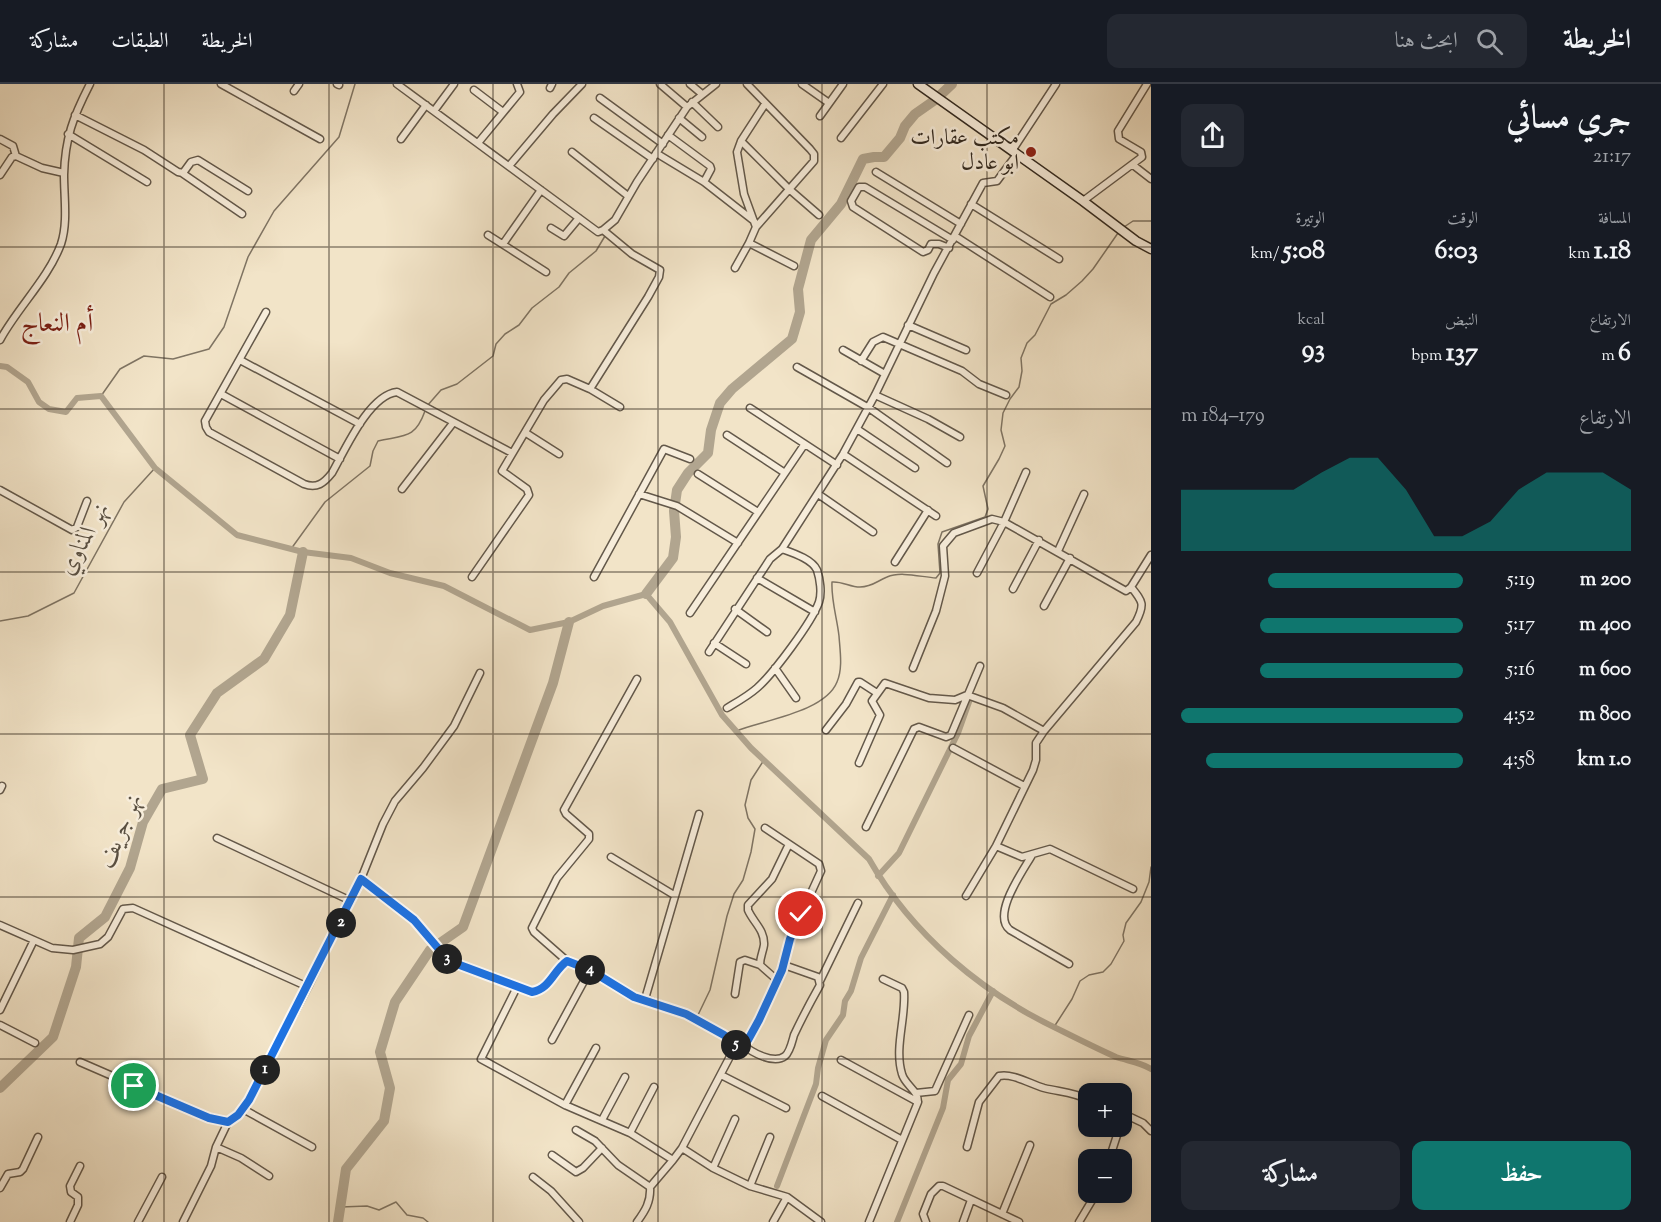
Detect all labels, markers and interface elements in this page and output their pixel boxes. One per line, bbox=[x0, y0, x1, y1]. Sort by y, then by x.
search box bbox=[1107, 14, 1527, 68]
text: الخريطة bbox=[1563, 21, 1631, 61]
icon: search bbox=[1473, 25, 1506, 58]
text: ابحث هنا bbox=[1395, 26, 1458, 58]
text: مشاركة bbox=[30, 27, 78, 57]
text: الطبقات bbox=[111, 27, 168, 57]
text: الخريطة bbox=[201, 27, 253, 57]
text: جري مسائي bbox=[1506, 96, 1631, 144]
button: share bbox=[1181, 104, 1244, 167]
place label: مكتب عقارات ابو عادل bbox=[910, 123, 1019, 180]
text: 21:17 bbox=[1593, 143, 1631, 172]
marker: مكتب عقارات ابو عادل bbox=[1024, 145, 1038, 159]
text: الوتيرة bbox=[1295, 208, 1325, 231]
text: الوقت bbox=[1447, 208, 1478, 231]
text: المسافة bbox=[1598, 208, 1631, 231]
text: 5:08 bbox=[1283, 233, 1325, 270]
text: 6:03 bbox=[1435, 233, 1478, 270]
text: 1.18 bbox=[1594, 233, 1631, 270]
text: /km bbox=[1251, 243, 1283, 266]
text: km bbox=[1568, 243, 1594, 266]
district label: أم النعاج bbox=[21, 305, 93, 346]
text: kcal bbox=[1298, 309, 1325, 332]
text: النبض bbox=[1445, 310, 1478, 333]
text: الارتفاع bbox=[1589, 310, 1631, 333]
text: 93 bbox=[1302, 332, 1325, 369]
text: 137 bbox=[1446, 335, 1478, 372]
text: 6 bbox=[1618, 335, 1631, 372]
text: bpm bbox=[1411, 345, 1446, 368]
text: m bbox=[1601, 345, 1618, 368]
text: 179–184 m bbox=[1181, 402, 1265, 431]
text: الارتفاع bbox=[1579, 405, 1631, 434]
water label: نهر المناوي bbox=[51, 496, 119, 582]
text: 5:19 bbox=[1507, 566, 1535, 595]
text: 200 m bbox=[1580, 566, 1631, 595]
text: 5:17 bbox=[1506, 611, 1535, 640]
text: 400 m bbox=[1579, 611, 1631, 640]
text: 5:16 bbox=[1506, 656, 1535, 685]
text: 600 m bbox=[1579, 656, 1631, 685]
text: 4:52 bbox=[1504, 701, 1535, 730]
text: 800 m bbox=[1579, 701, 1631, 730]
text: 4:58 bbox=[1503, 746, 1535, 775]
text: 1.0 km bbox=[1577, 746, 1631, 775]
water label: نهر جريف bbox=[90, 788, 152, 874]
pin bbox=[775, 888, 826, 939]
icon: check bbox=[784, 897, 817, 930]
pin: 2 bbox=[326, 908, 356, 938]
text: 2 bbox=[337, 911, 345, 934]
pin: 3 bbox=[432, 944, 462, 974]
text: 3 bbox=[444, 947, 450, 970]
pin: 4 bbox=[575, 955, 605, 985]
text: 4 bbox=[586, 958, 594, 981]
pin: 5 bbox=[721, 1030, 751, 1060]
text: 5 bbox=[733, 1033, 739, 1056]
pin: 1 bbox=[250, 1055, 280, 1085]
text: 1 bbox=[262, 1058, 268, 1081]
pin bbox=[108, 1060, 159, 1111]
icon: arrive bbox=[117, 1069, 150, 1102]
map controls bbox=[1078, 1083, 1132, 1203]
button: + bbox=[1078, 1083, 1132, 1137]
button: مشاركة bbox=[1181, 1141, 1400, 1210]
button: حفظ bbox=[1412, 1141, 1631, 1210]
button: − bbox=[1078, 1149, 1132, 1203]

